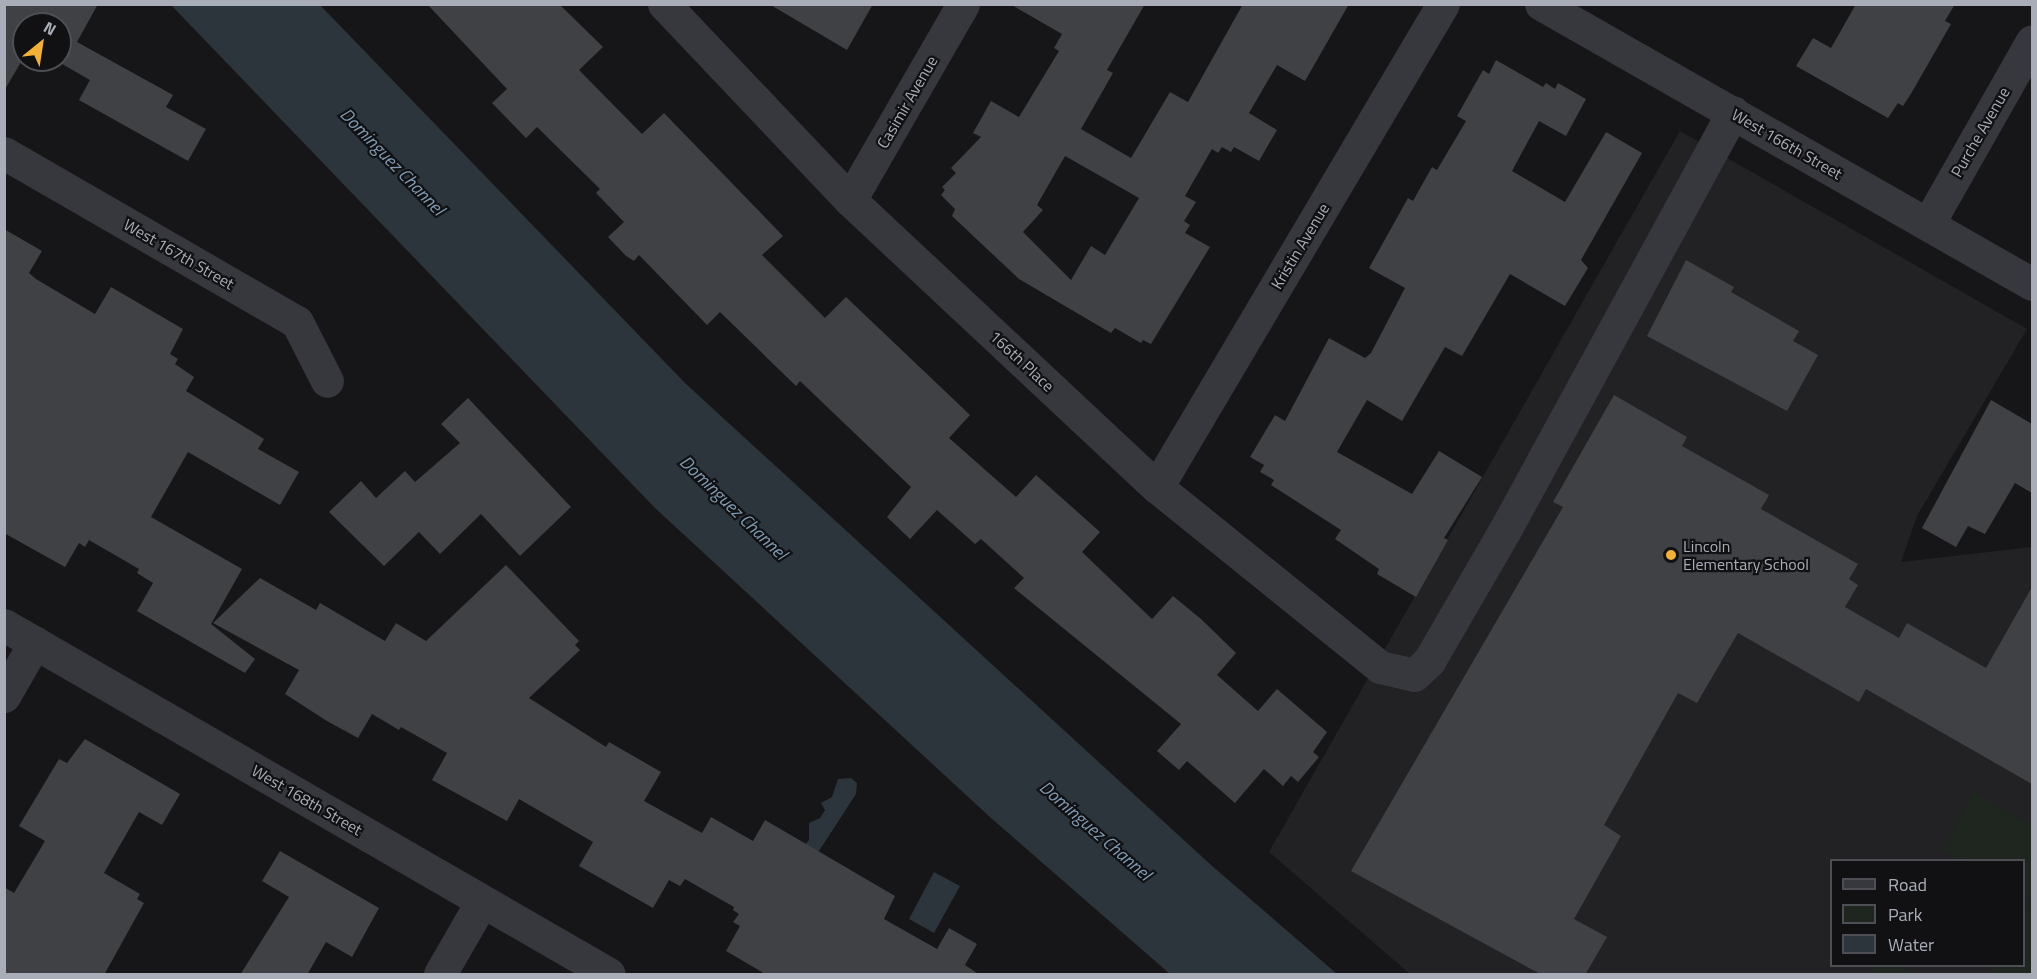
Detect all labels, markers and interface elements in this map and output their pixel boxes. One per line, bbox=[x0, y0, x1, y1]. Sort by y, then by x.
north arrow bbox=[12, 12, 72, 72]
text: N bbox=[39, 15, 61, 41]
street label: Casimir Avenue bbox=[873, 52, 941, 152]
street label: Purche Avenue bbox=[1947, 84, 2013, 180]
water label: Dominguez Channel bbox=[335, 104, 449, 220]
street label: West 166th Street bbox=[1728, 105, 1846, 183]
street label: Kristin Avenue bbox=[1267, 200, 1333, 292]
street label: West 167th Street bbox=[120, 215, 238, 293]
street label: 166th Place bbox=[986, 326, 1058, 396]
water label: Dominguez Channel bbox=[675, 451, 791, 565]
place label: Lincoln Elementary School bbox=[1683, 536, 1809, 574]
marker: Lincoln Elementary School bbox=[1664, 548, 1678, 562]
street label: West 168th Street bbox=[248, 761, 366, 839]
water label: Dominguez Channel bbox=[1035, 777, 1155, 885]
legend bbox=[1830, 859, 2025, 967]
text: Road bbox=[1888, 871, 1927, 898]
text: Park bbox=[1888, 901, 1922, 928]
text: Water bbox=[1888, 931, 1934, 958]

